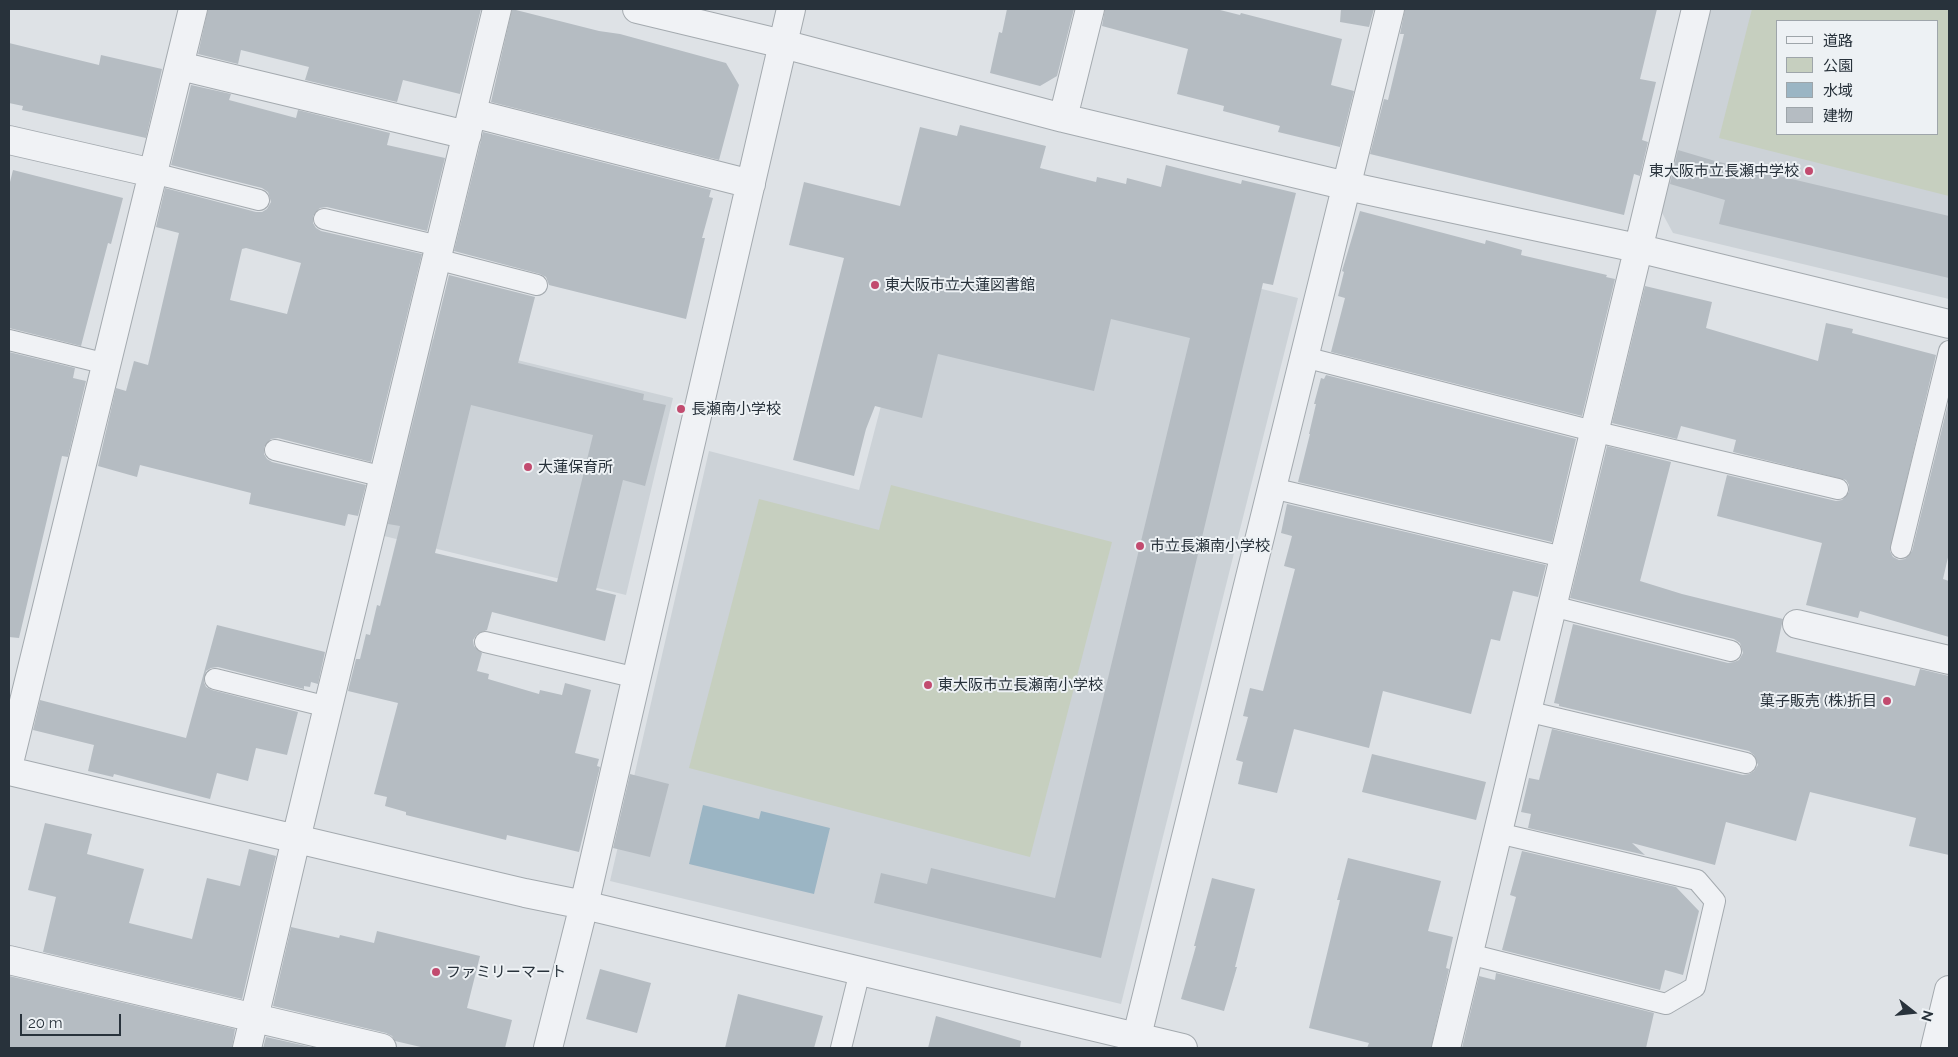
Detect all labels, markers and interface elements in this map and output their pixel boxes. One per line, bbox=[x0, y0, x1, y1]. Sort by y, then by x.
legend bbox=[1776, 20, 1938, 135]
text: 道路 bbox=[1823, 32, 1853, 50]
text: 公園 bbox=[1823, 57, 1853, 75]
text: 水域 bbox=[1823, 82, 1853, 100]
text: 建物 bbox=[1823, 107, 1853, 125]
place label: 東大阪市立長瀬中学校 bbox=[1649, 162, 1799, 180]
marker: 東大阪市立長瀬中学校 bbox=[1803, 165, 1815, 177]
place label: 東大阪市立大蓮図書館 bbox=[885, 276, 1035, 294]
marker: 東大阪市立大蓮図書館 bbox=[869, 279, 881, 291]
place label: 長瀬南小学校 bbox=[691, 400, 781, 418]
marker: 長瀬南小学校 bbox=[675, 403, 687, 415]
place label: 大蓮保育所 bbox=[538, 458, 613, 476]
marker: 大蓮保育所 bbox=[522, 461, 534, 473]
place label: 市立長瀬南小学校 bbox=[1150, 537, 1270, 555]
marker: 市立長瀬南小学校 bbox=[1134, 540, 1146, 552]
place label: 東大阪市立長瀬南小学校 bbox=[938, 676, 1103, 694]
marker: 東大阪市立長瀬南小学校 bbox=[922, 679, 934, 691]
place label: 菓子販売 (株)折目 bbox=[1760, 692, 1877, 710]
marker: 菓子販売 (株)折目 bbox=[1881, 695, 1893, 707]
place label: ファミリーマート bbox=[446, 963, 566, 981]
marker: ファミリーマート bbox=[430, 966, 442, 978]
north arrow bbox=[1888, 987, 1938, 1037]
scale bar bbox=[22, 1004, 124, 1036]
text: N bbox=[1918, 1009, 1937, 1023]
text: 20 m bbox=[28, 1014, 63, 1032]

